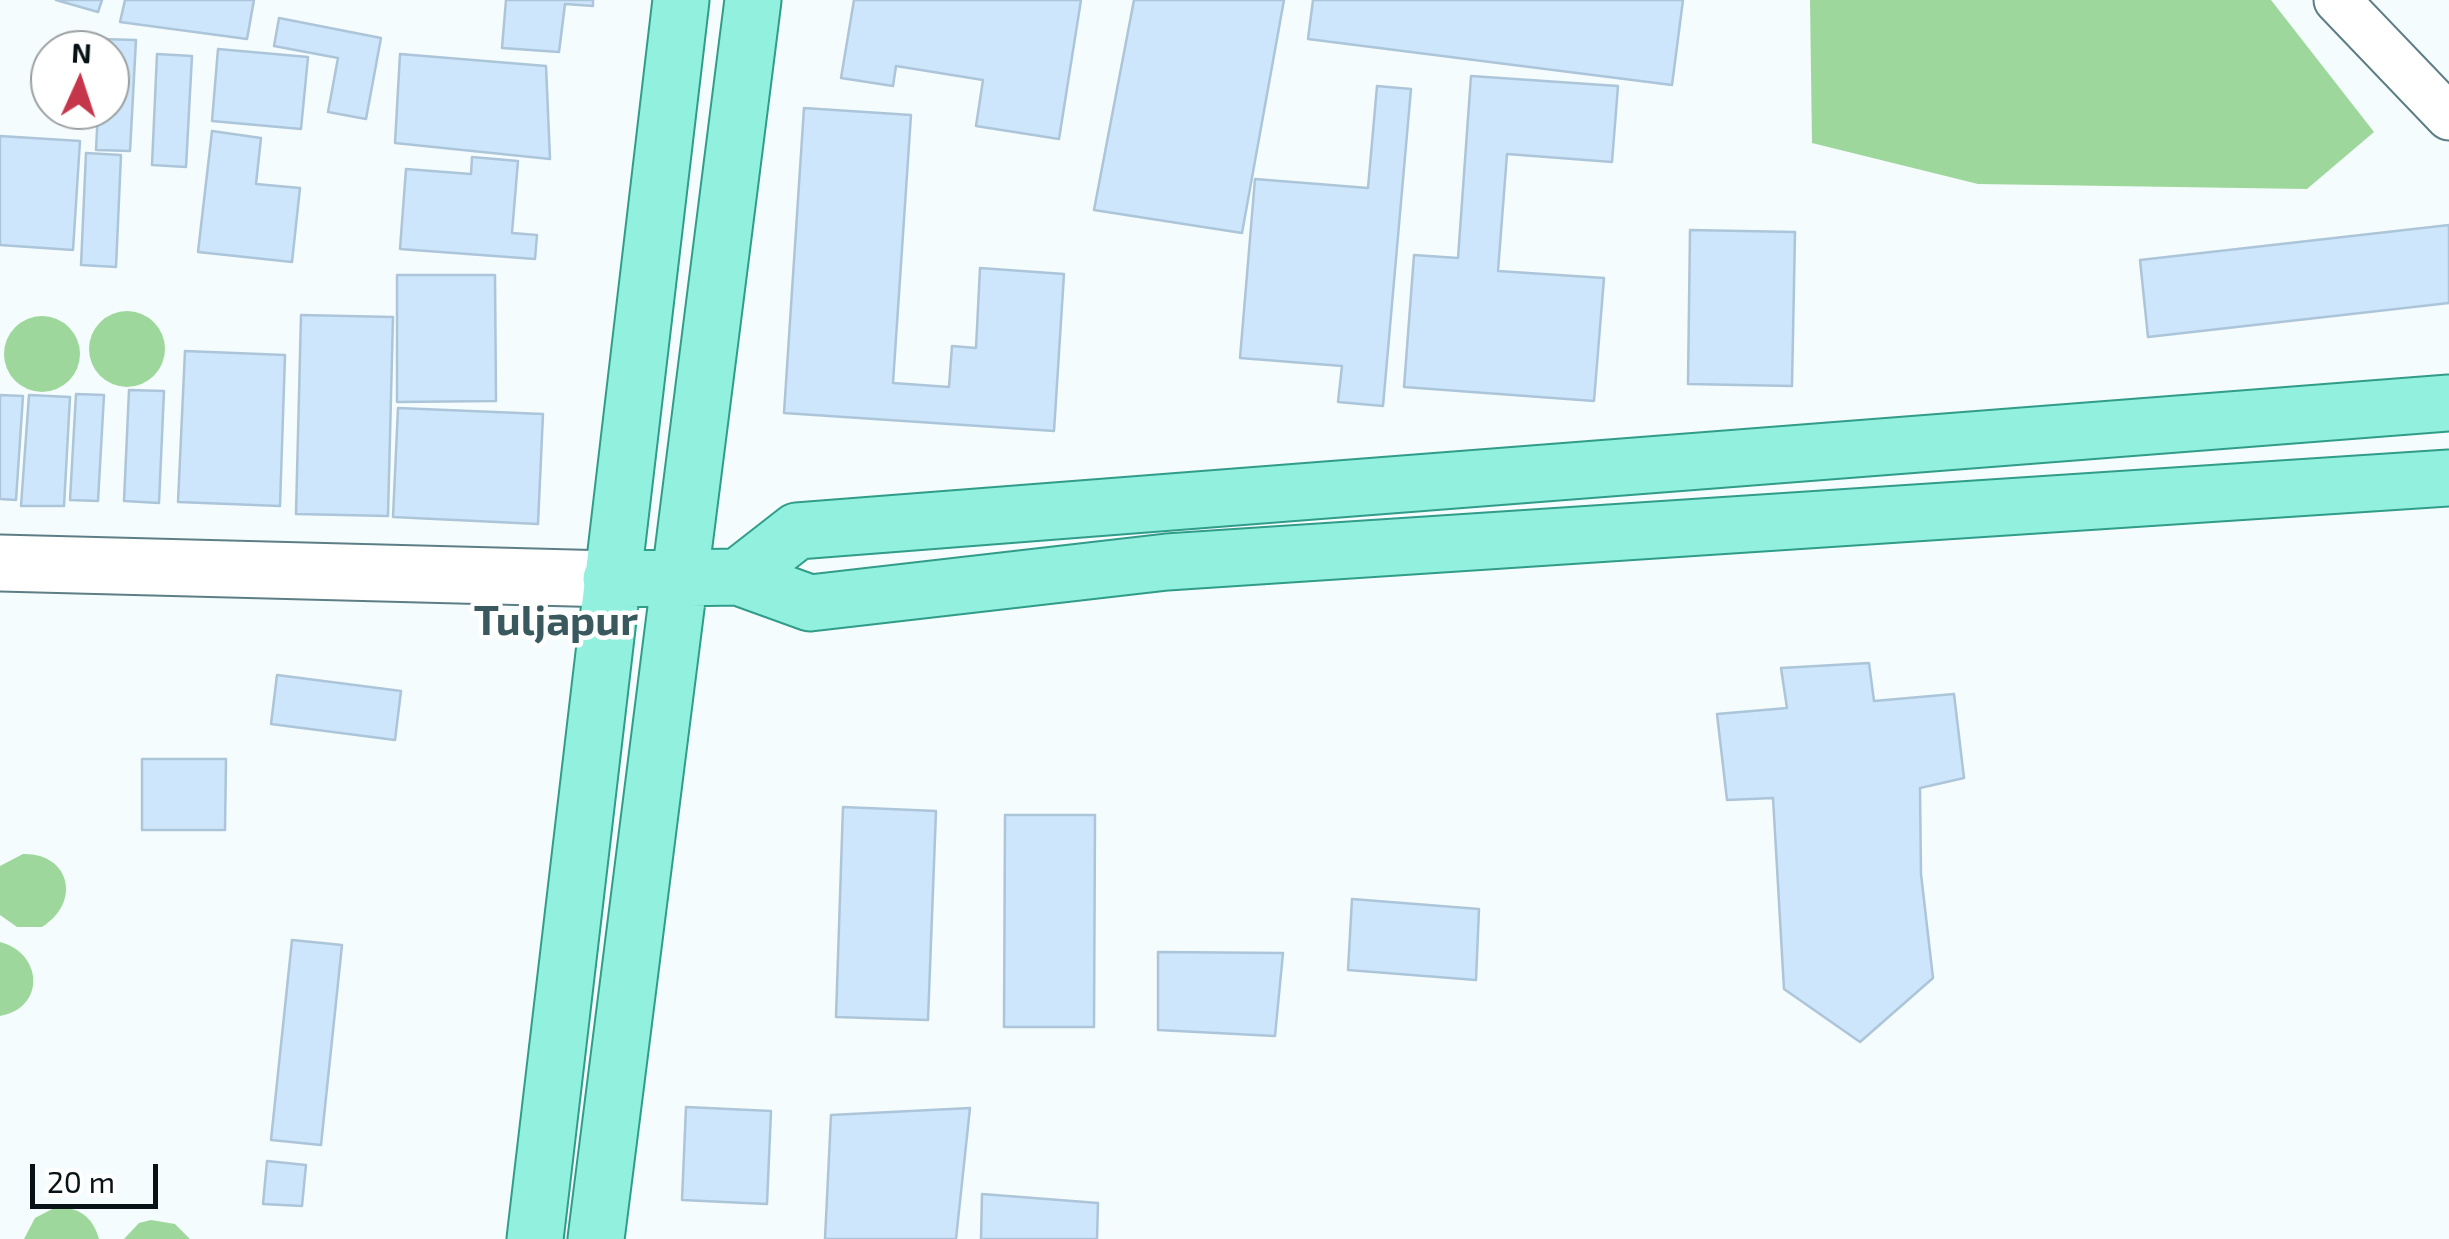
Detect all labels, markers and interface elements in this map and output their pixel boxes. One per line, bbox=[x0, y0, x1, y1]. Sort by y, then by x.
north arrow bbox=[30, 30, 130, 130]
text: N bbox=[70, 35, 92, 70]
district label: Tuljapur bbox=[474, 596, 638, 646]
scale bar bbox=[35, 1144, 162, 1206]
text: 20 m bbox=[47, 1163, 115, 1199]

